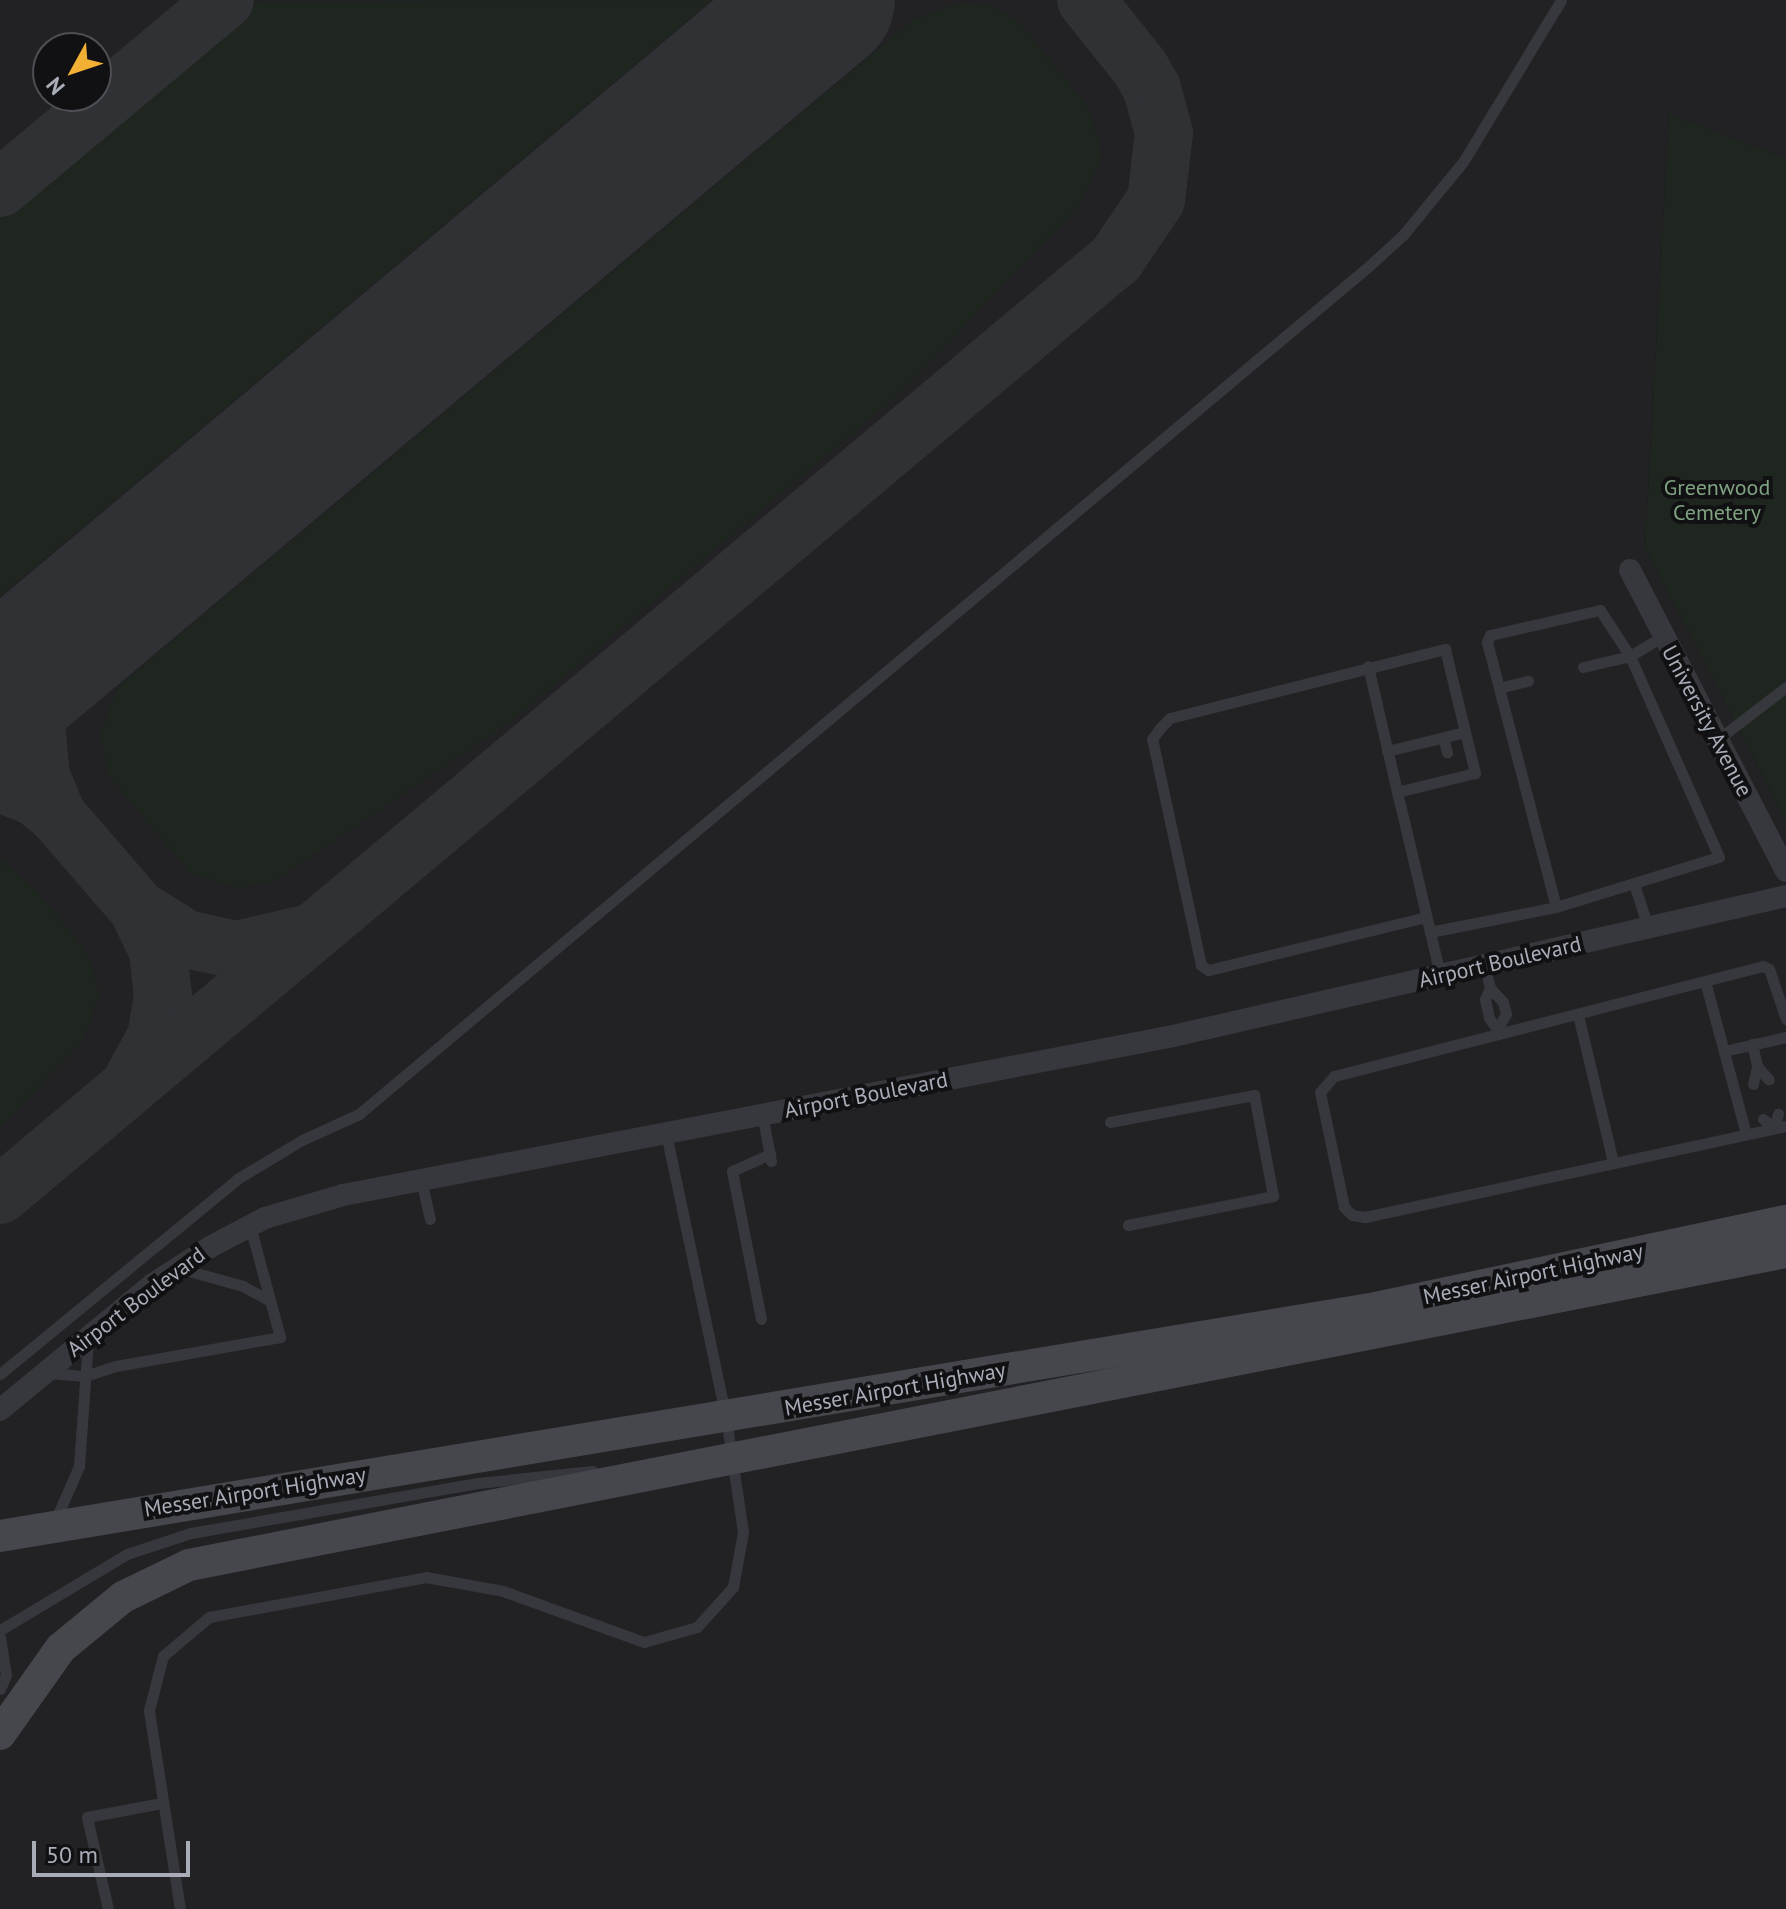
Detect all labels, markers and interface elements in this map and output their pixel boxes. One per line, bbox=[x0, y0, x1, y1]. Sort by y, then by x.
north arrow bbox=[32, 32, 112, 112]
text: N bbox=[40, 72, 71, 101]
park label: Greenwood Cemetery bbox=[1664, 474, 1770, 526]
street label: University Avenue bbox=[1656, 640, 1758, 802]
street label: Airport Boulevard bbox=[1416, 930, 1584, 994]
street label: Airport Boulevard bbox=[782, 1066, 950, 1124]
street label: Messer Airport Highway bbox=[1420, 1238, 1646, 1310]
street label: Airport Boulevard bbox=[62, 1242, 210, 1362]
street label: Messer Airport Highway bbox=[782, 1356, 1008, 1422]
street label: Messer Airport Highway bbox=[142, 1461, 368, 1523]
scale bar bbox=[36, 1825, 194, 1875]
text: 50 m bbox=[46, 1839, 98, 1870]

